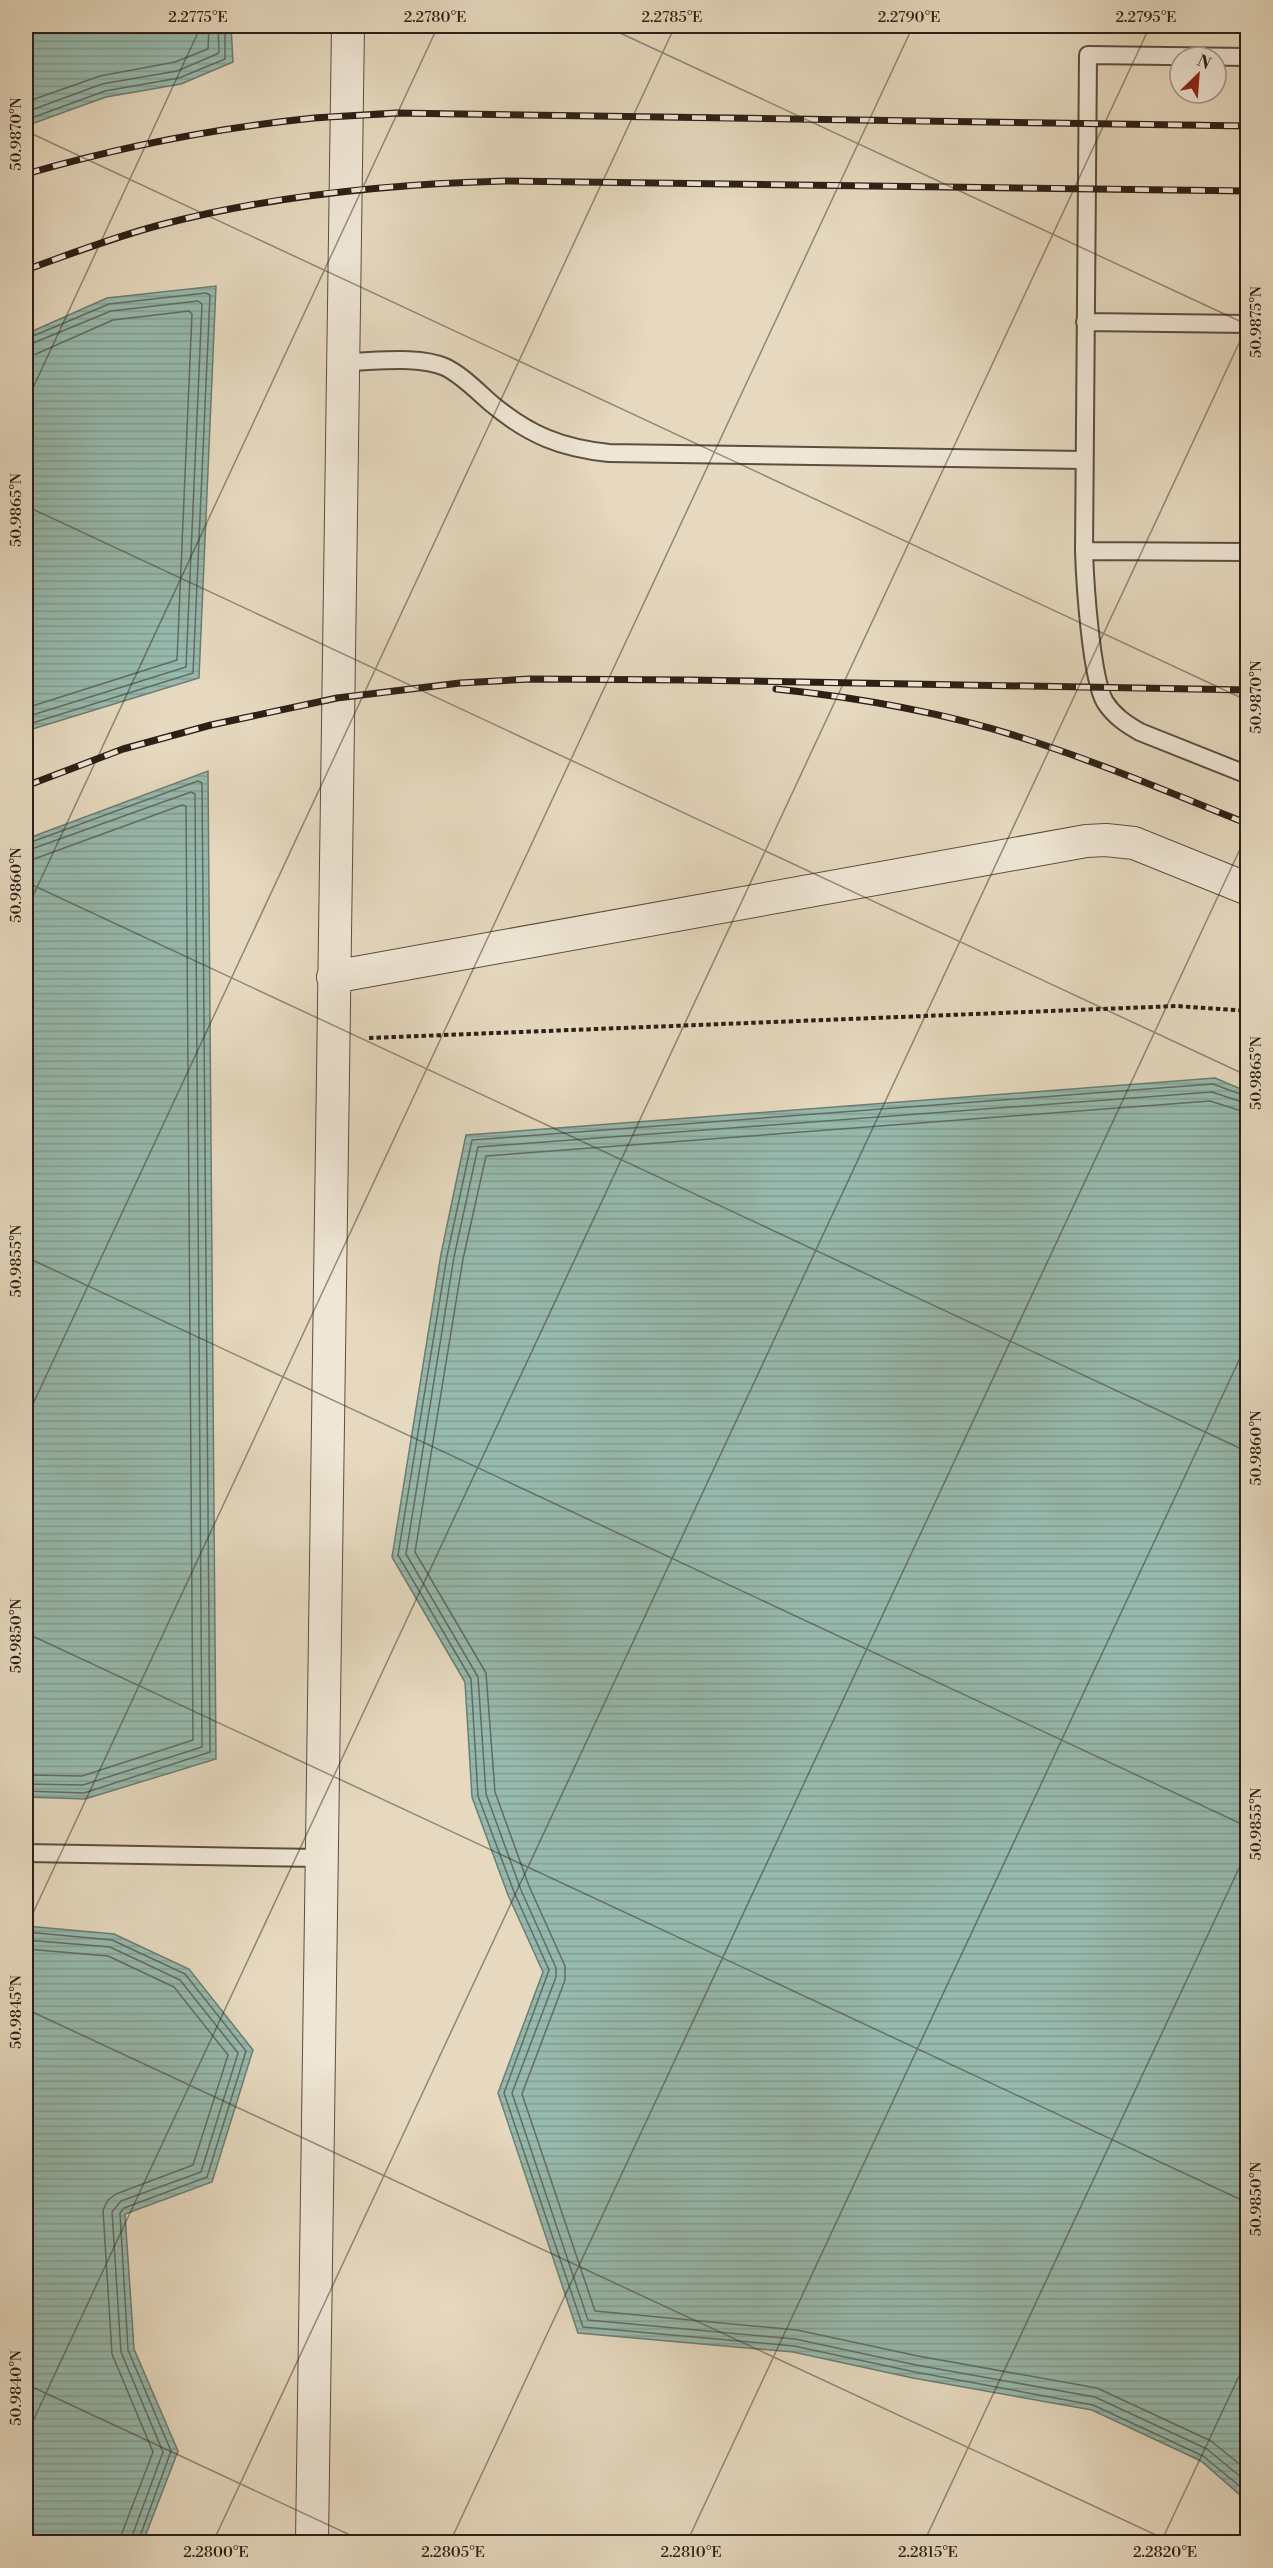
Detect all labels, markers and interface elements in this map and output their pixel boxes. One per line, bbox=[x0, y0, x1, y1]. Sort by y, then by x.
text: 2.2775°E bbox=[168, 8, 228, 27]
text: 2.2780°E bbox=[404, 8, 466, 27]
text: 2.2785°E bbox=[642, 8, 702, 27]
text: 2.2790°E bbox=[878, 8, 940, 27]
text: 2.2795°E bbox=[1116, 8, 1176, 27]
north arrow bbox=[1168, 45, 1228, 105]
text: N bbox=[1194, 51, 1214, 74]
text: 50.9870°N bbox=[7, 97, 26, 171]
text: 50.9875°N bbox=[1247, 286, 1266, 358]
text: 50.9865°N bbox=[7, 473, 26, 547]
text: 50.9870°N bbox=[1247, 660, 1266, 734]
text: 50.9860°N bbox=[7, 847, 26, 923]
text: 50.9865°N bbox=[1247, 1036, 1266, 1110]
text: 50.9855°N bbox=[7, 1224, 26, 1298]
text: 50.9860°N bbox=[1247, 1410, 1266, 1486]
text: 50.9850°N bbox=[7, 1599, 26, 1673]
text: 50.9855°N bbox=[1247, 1787, 1266, 1861]
text: 50.9845°N bbox=[7, 1975, 26, 2049]
text: 50.9850°N bbox=[1247, 2162, 1266, 2236]
text: 50.9840°N bbox=[7, 2350, 26, 2426]
text: 2.2800°E bbox=[183, 2543, 249, 2562]
text: 2.2805°E bbox=[421, 2543, 485, 2562]
text: 2.2810°E bbox=[660, 2543, 722, 2562]
text: 2.2815°E bbox=[898, 2543, 958, 2562]
text: 2.2820°E bbox=[1133, 2543, 1197, 2562]

